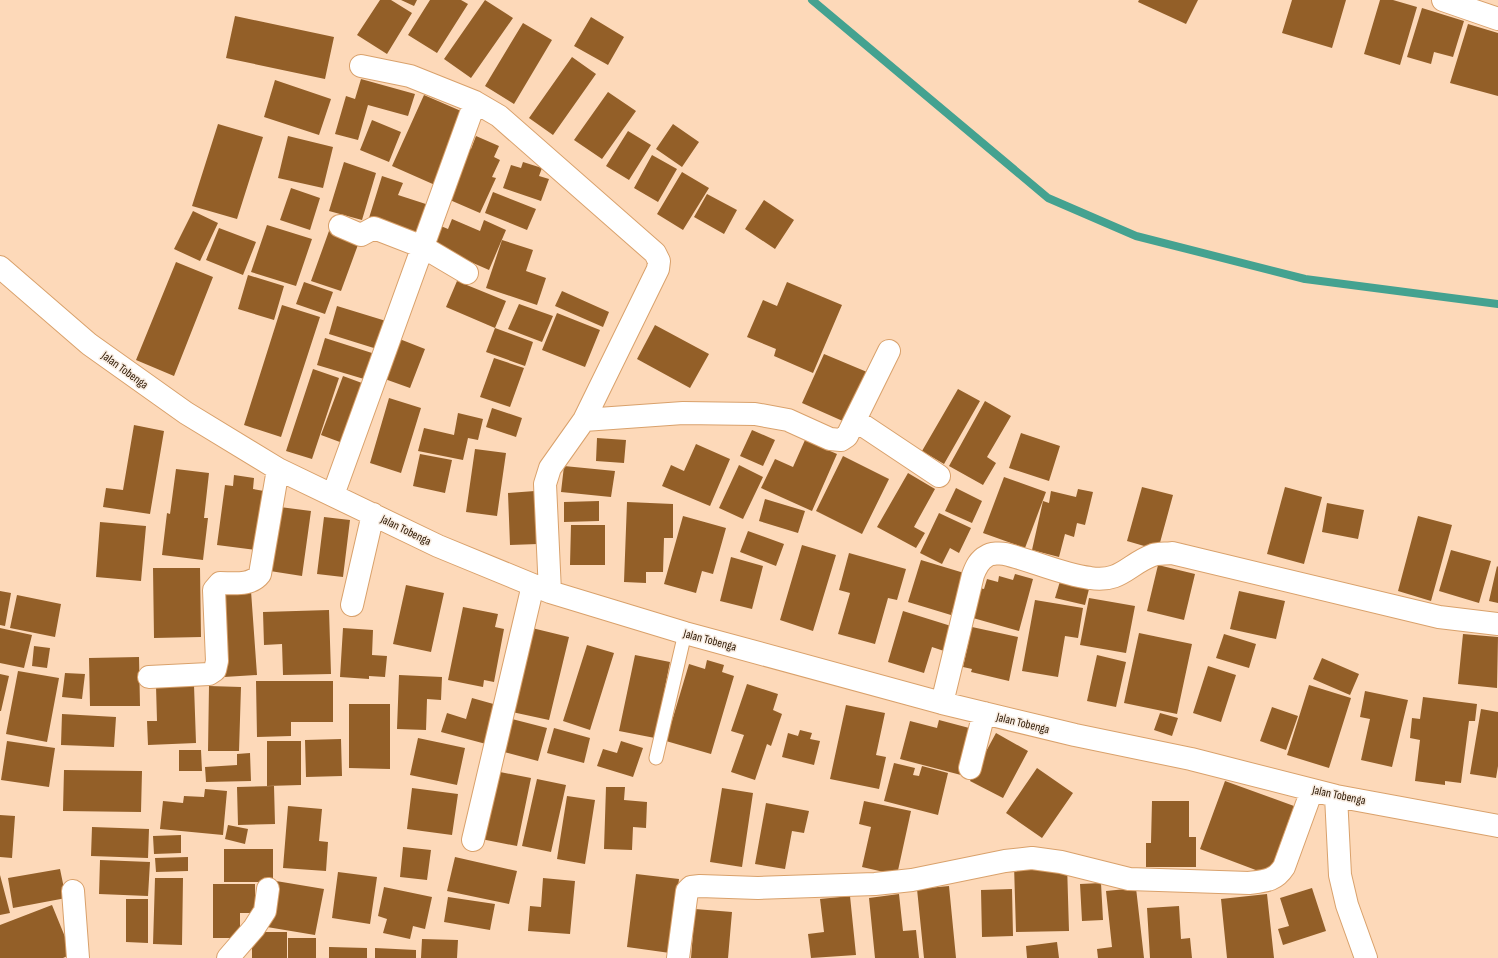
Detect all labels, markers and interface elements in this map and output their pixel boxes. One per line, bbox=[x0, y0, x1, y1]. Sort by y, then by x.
street label: Jalan Tobenga bbox=[98, 348, 151, 393]
street label: Jalan Tobenga bbox=[377, 511, 434, 549]
street label: Jalan Tobenga bbox=[681, 626, 738, 655]
street label: Jalan Tobenga bbox=[994, 709, 1051, 737]
street label: Jalan Tobenga bbox=[1310, 782, 1367, 809]

